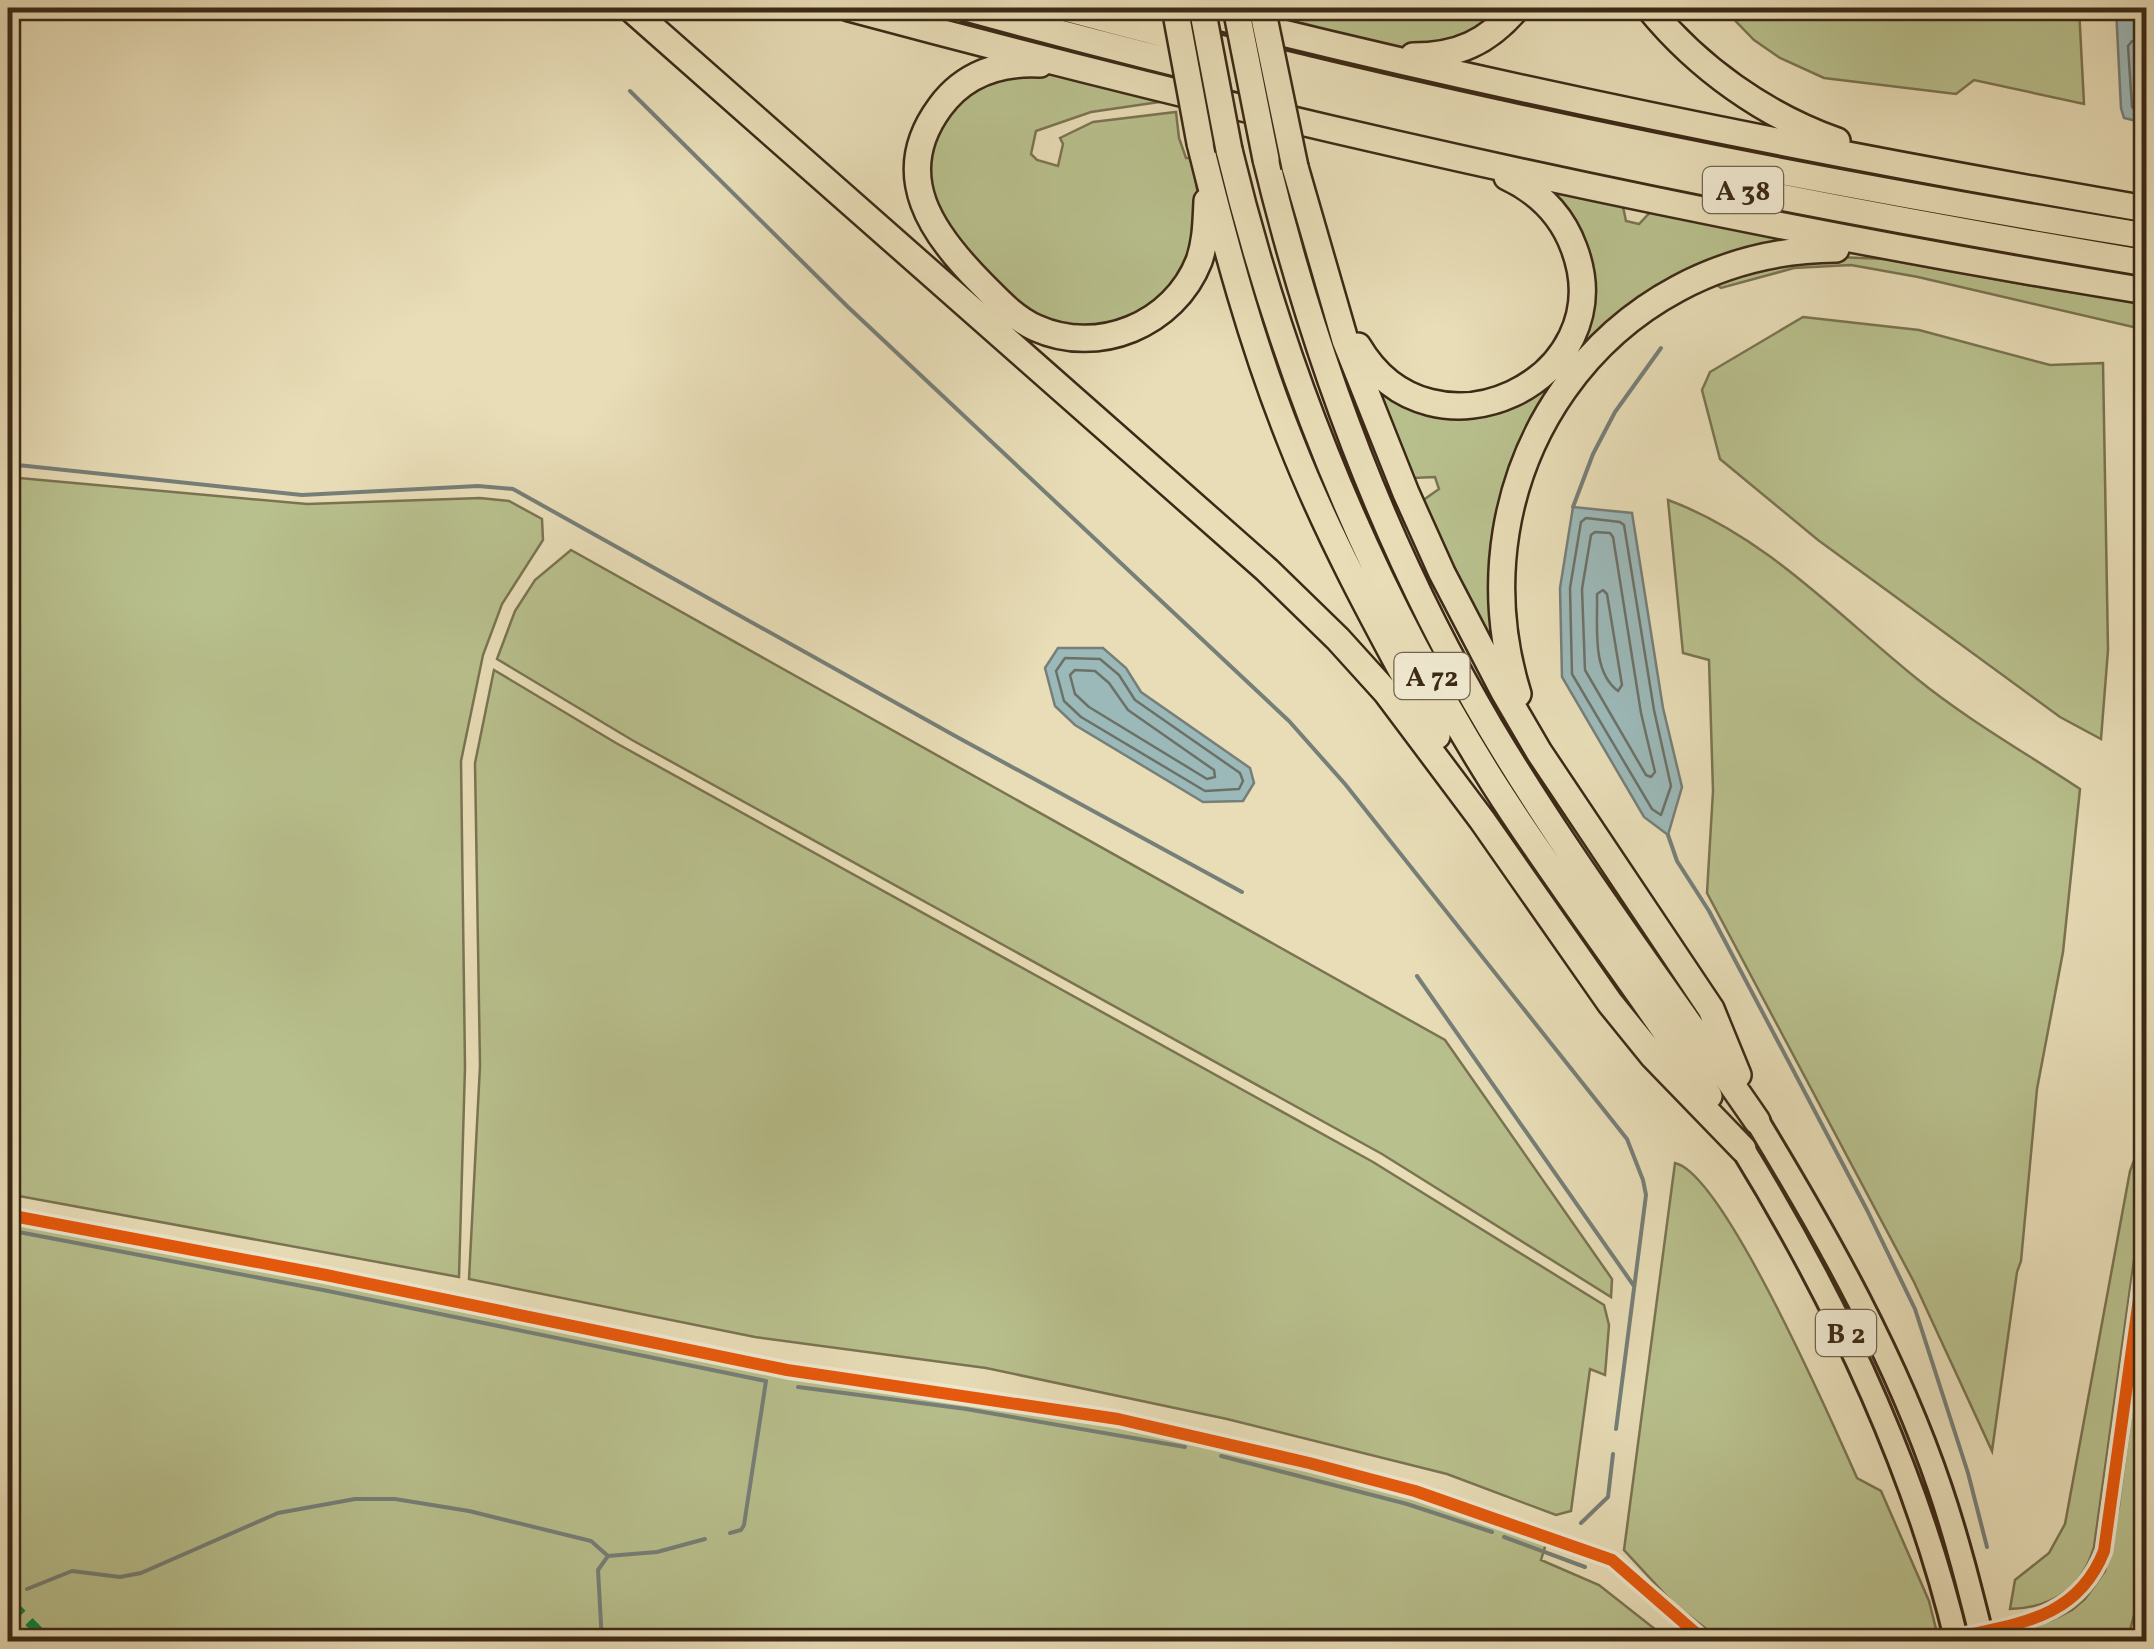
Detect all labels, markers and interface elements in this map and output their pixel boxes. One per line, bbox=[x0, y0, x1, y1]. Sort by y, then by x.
road number: A 38 bbox=[1703, 167, 1783, 213]
road number: A 72 bbox=[1394, 653, 1470, 699]
road number: B 2 bbox=[1816, 1310, 1876, 1356]

